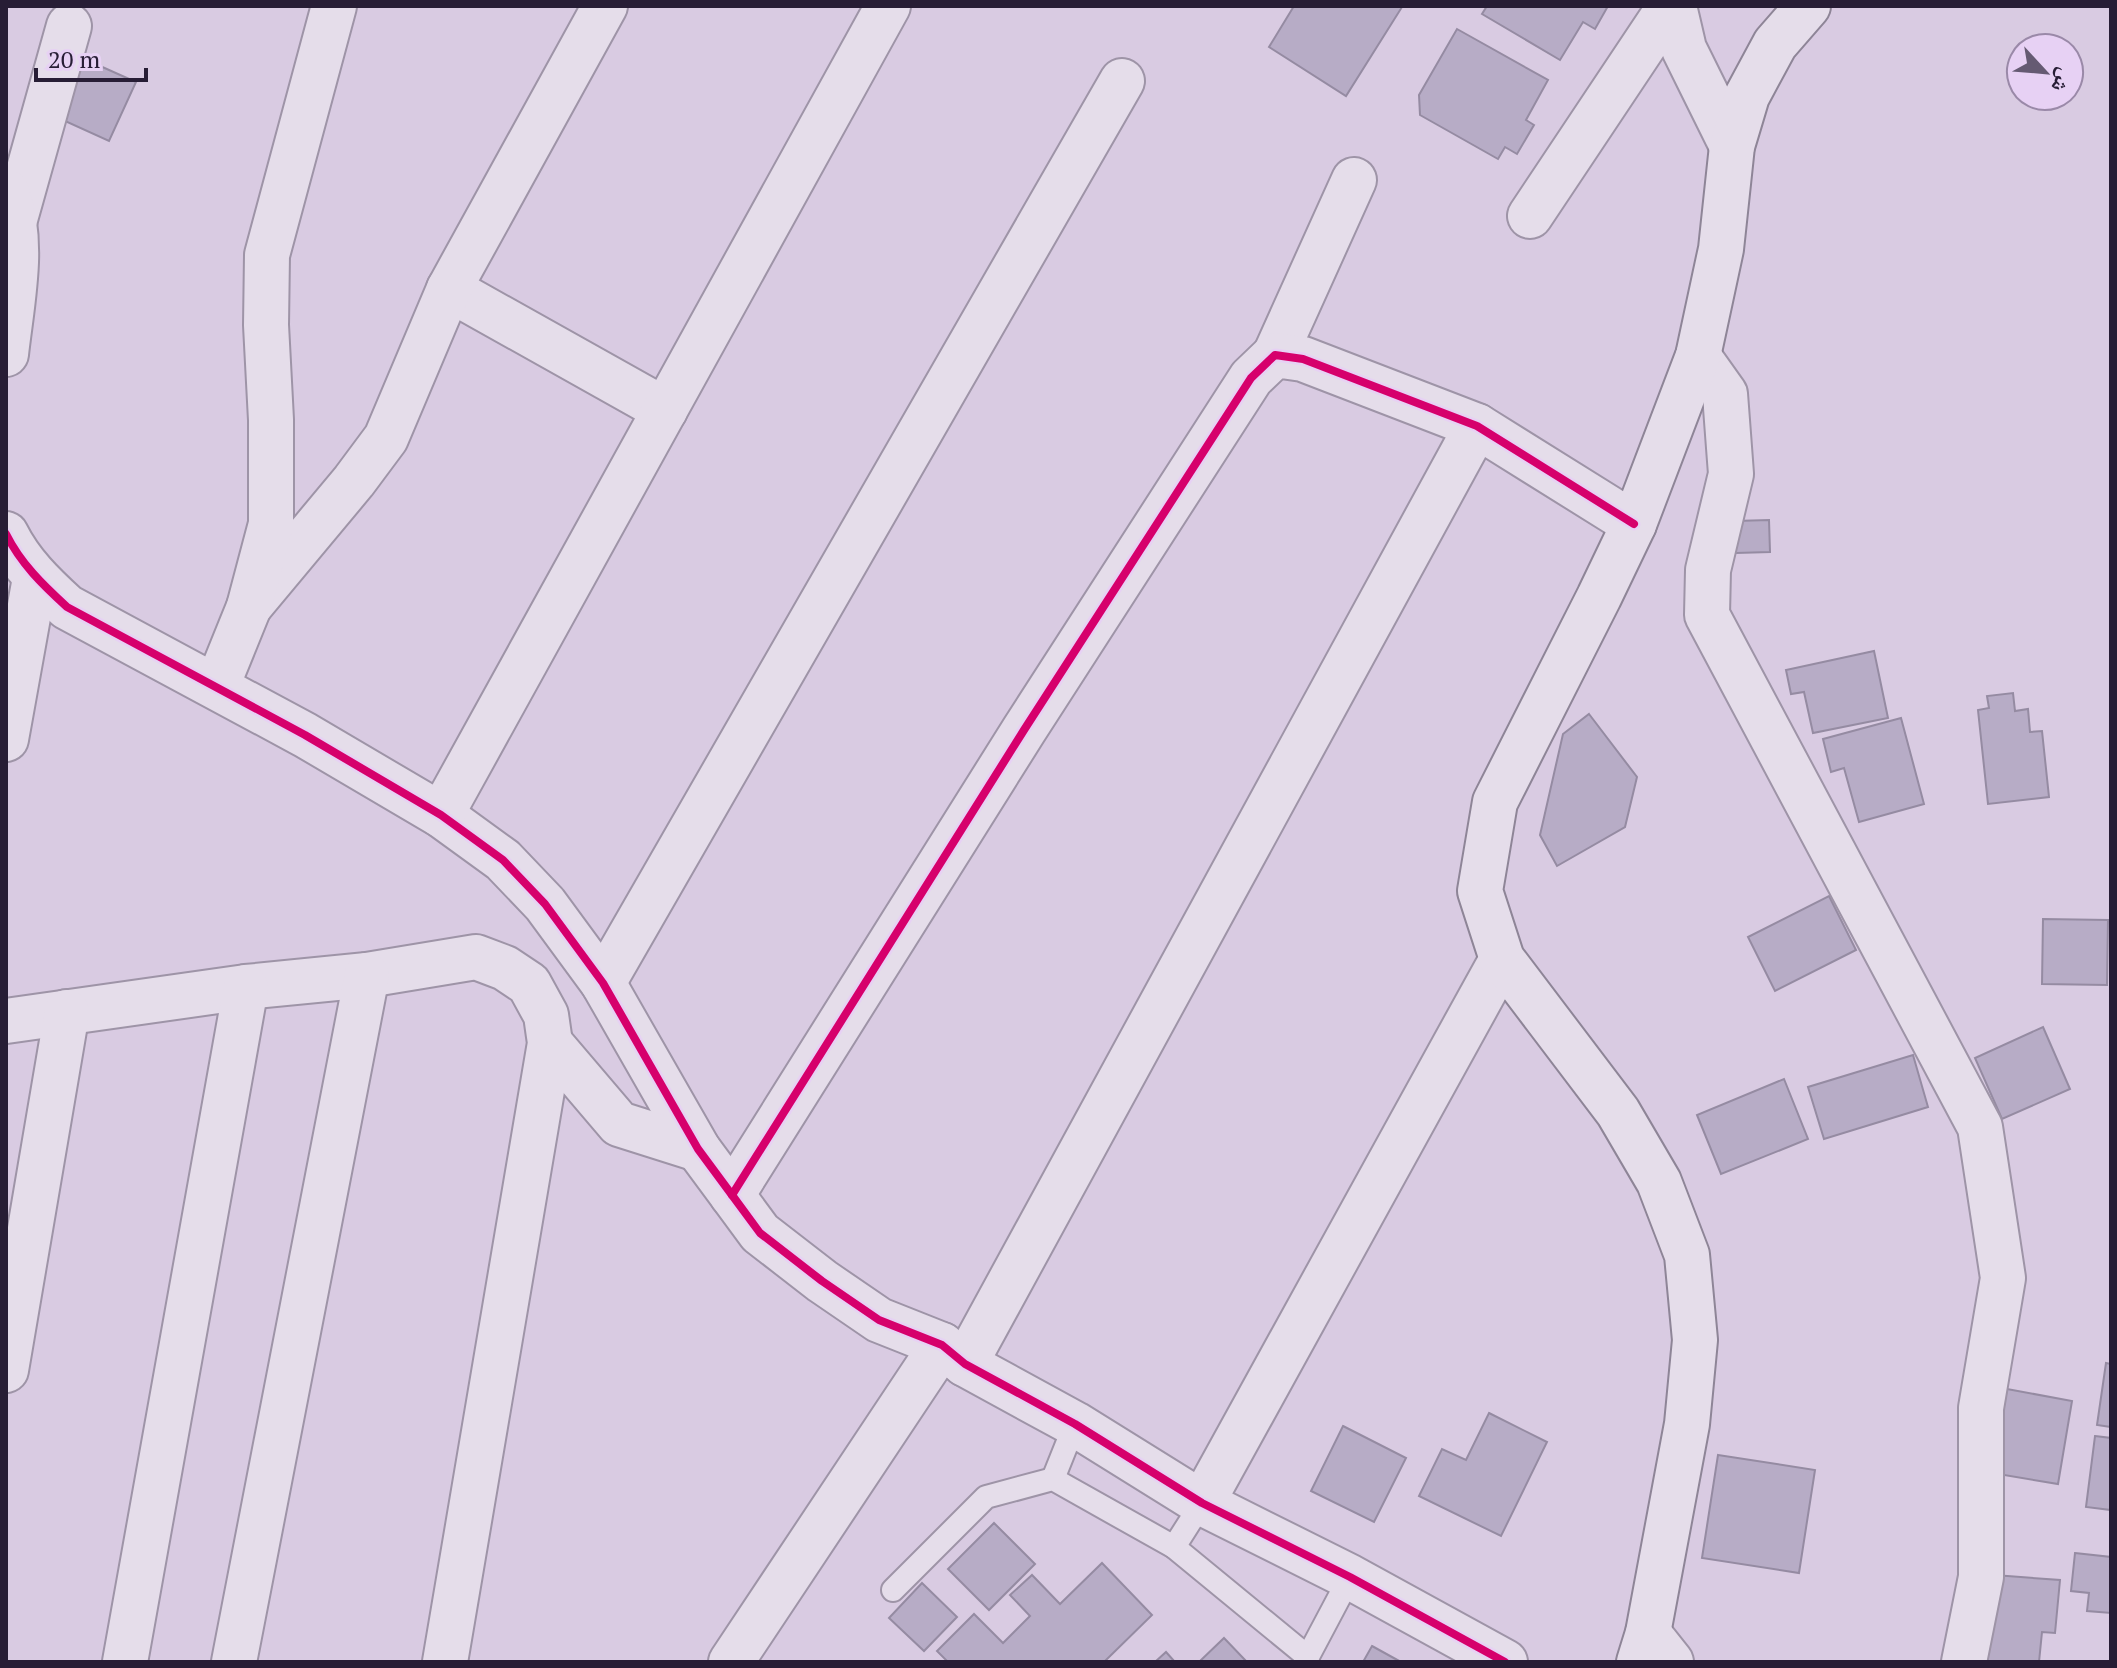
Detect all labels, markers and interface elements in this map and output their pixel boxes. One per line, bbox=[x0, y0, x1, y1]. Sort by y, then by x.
scale bar bbox=[36, 32, 146, 82]
north arrow bbox=[2005, 32, 2085, 112]
text: 20 m bbox=[48, 43, 100, 75]
text: ش bbox=[2045, 64, 2082, 98]

